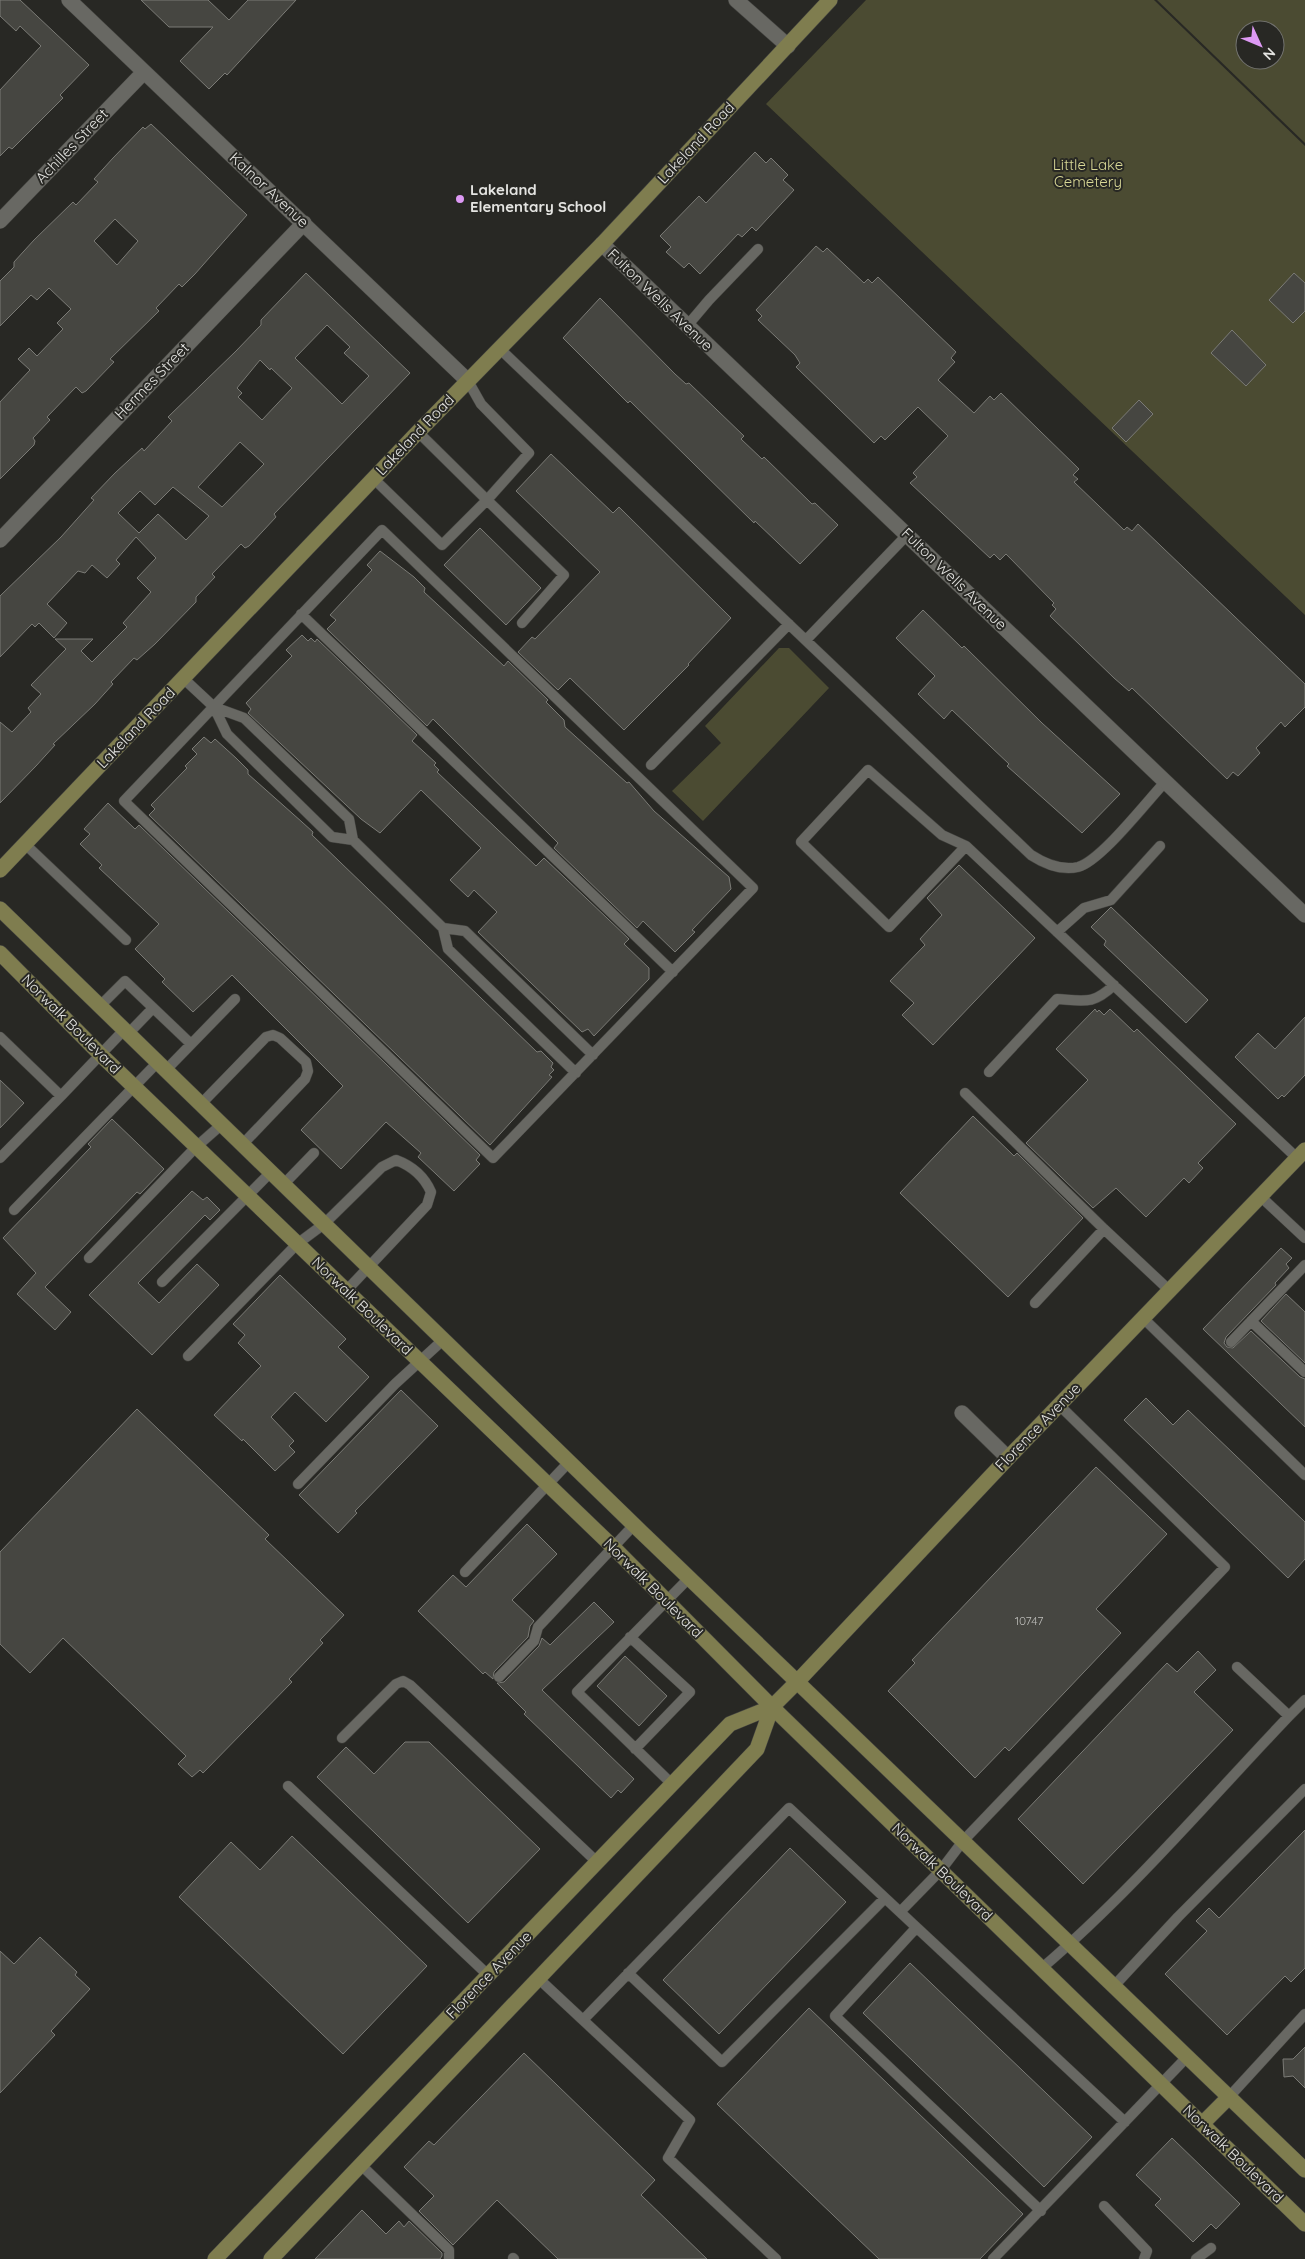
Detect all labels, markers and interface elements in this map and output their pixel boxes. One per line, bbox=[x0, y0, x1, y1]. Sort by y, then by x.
north arrow bbox=[1235, 20, 1285, 70]
text: N bbox=[1259, 44, 1279, 64]
street label: Lakeland Road bbox=[653, 98, 738, 187]
street label: Achilles Street bbox=[31, 104, 112, 187]
street label: Kalnor Avenue bbox=[226, 148, 313, 231]
park label: Little Lake Cemetery bbox=[1053, 155, 1123, 191]
place label: Lakeland Elementary School bbox=[470, 180, 606, 216]
marker: Lakeland Elementary School bbox=[454, 193, 466, 205]
street label: Fulton Wells Avenue bbox=[604, 244, 717, 355]
street label: Hermes Street bbox=[110, 338, 193, 423]
street label: Lakeland Road bbox=[371, 390, 458, 479]
street label: Fulton Wells Avenue bbox=[898, 523, 1011, 634]
street label: Lakeland Road bbox=[92, 683, 179, 772]
street label: Norwalk Boulevard bbox=[18, 970, 125, 1077]
street label: Norwalk Boulevard bbox=[308, 1253, 417, 1359]
street label: Florence Avenue bbox=[991, 1379, 1084, 1475]
street label: Norwalk Boulevard bbox=[600, 1534, 707, 1641]
house number: 10747 bbox=[1015, 1613, 1043, 1628]
street label: Norwalk Boulevard bbox=[888, 1819, 997, 1925]
street label: Florence Avenue bbox=[442, 1927, 535, 2023]
street label: Norwalk Boulevard bbox=[1179, 2101, 1288, 2207]

